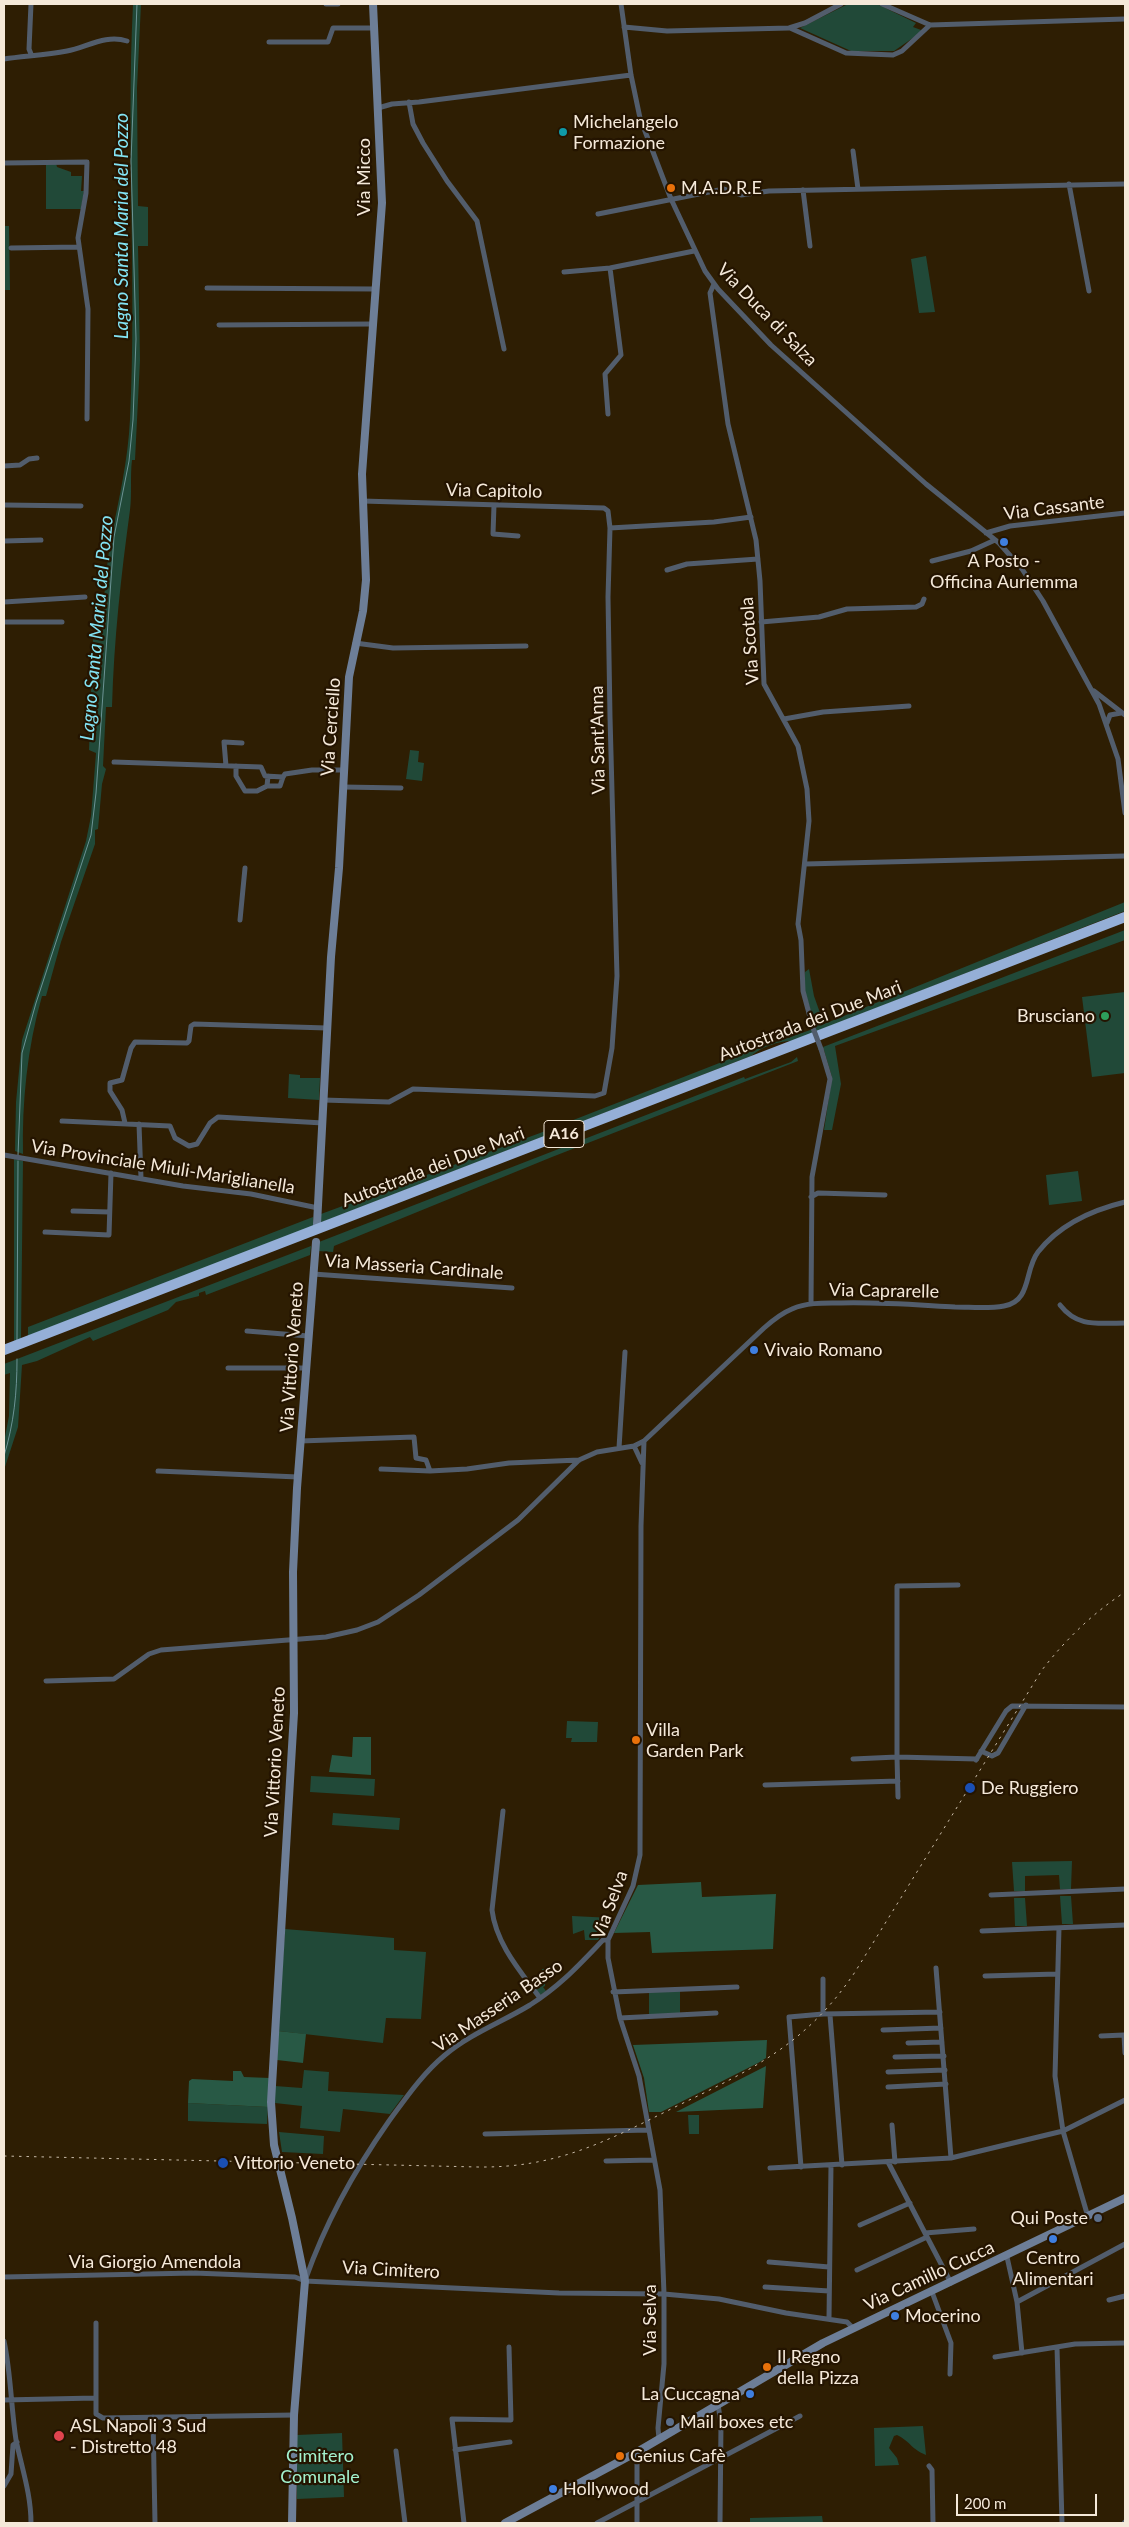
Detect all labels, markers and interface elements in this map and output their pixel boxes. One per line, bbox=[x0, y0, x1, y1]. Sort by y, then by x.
place label: Michelangelo Formazione bbox=[573, 111, 678, 154]
water label: Lagno Santa Maria del Pozzo bbox=[111, 113, 133, 339]
marker: Michelangelo Formazione bbox=[557, 126, 569, 138]
street label: Via Micco bbox=[353, 138, 375, 216]
place label: M.A.D.R.E bbox=[681, 177, 762, 199]
marker: M.A.D.R.E bbox=[665, 182, 677, 194]
street label: Via Duca di Salza bbox=[712, 259, 822, 371]
street label: Via Capitolo bbox=[446, 479, 542, 503]
street label: Via Cassante bbox=[1002, 491, 1106, 525]
water label: Lagno Santa Maria del Pozzo bbox=[76, 514, 118, 742]
marker: A Posto - Officina Auriemma bbox=[998, 536, 1010, 548]
place label: A Posto - Officina Auriemma bbox=[930, 550, 1078, 592]
street label: Via Scotola bbox=[736, 596, 764, 686]
street label: Via Cerciello bbox=[317, 677, 345, 777]
street label: Via Sant'Anna bbox=[586, 685, 610, 795]
street label: Autostrada dei Due Mari bbox=[715, 976, 905, 1066]
place label: Brusciano bbox=[1017, 1005, 1095, 1027]
marker: Brusciano bbox=[1099, 1010, 1111, 1022]
road number: A16 bbox=[544, 1120, 584, 1148]
street label: Autostrada dei Due Mari bbox=[338, 1122, 528, 1212]
street label: Via Provinciale Miuli-Mariglianella bbox=[29, 1135, 297, 1199]
street label: Via Masseria Cardinale bbox=[324, 1250, 504, 1284]
street label: Via Caprarelle bbox=[829, 1279, 939, 1303]
street label: Via Vittorio Veneto bbox=[276, 1281, 308, 1433]
place label: Vivaio Romano bbox=[764, 1339, 883, 1361]
marker: Vivaio Romano bbox=[748, 1344, 760, 1356]
street label: Via Vittorio Veneto bbox=[260, 1686, 290, 1838]
place label: Villa Garden Park bbox=[646, 1719, 744, 1762]
marker: Villa Garden Park bbox=[630, 1734, 642, 1746]
place label: De Ruggiero bbox=[981, 1777, 1079, 1799]
marker: De Ruggiero bbox=[963, 1781, 977, 1795]
street label: Via Selva bbox=[588, 1868, 632, 1942]
street label: Via Masseria Basso bbox=[429, 1955, 567, 2057]
place label: Vittorio Veneto bbox=[234, 2152, 355, 2174]
marker: Vittorio Veneto bbox=[216, 2156, 230, 2170]
place label: Qui Poste bbox=[1011, 2207, 1088, 2229]
marker: Qui Poste bbox=[1092, 2212, 1104, 2224]
marker: Centro Alimentari bbox=[1047, 2233, 1059, 2245]
street label: Via Camillo Cucca bbox=[860, 2236, 998, 2316]
place label: Centro Alimentari bbox=[1012, 2247, 1094, 2290]
street label: Via Giorgio Amendola bbox=[69, 2251, 241, 2273]
street label: Via Cimitero bbox=[342, 2257, 440, 2283]
street label: Via Selva bbox=[639, 2284, 661, 2356]
place label: Mocerino bbox=[905, 2305, 981, 2327]
marker: Mocerino bbox=[889, 2310, 901, 2322]
place label: Il Regno della Pizza bbox=[777, 2346, 859, 2388]
marker: Il Regno della Pizza bbox=[761, 2361, 773, 2373]
place label: La Cuccagna bbox=[641, 2383, 740, 2405]
marker: La Cuccagna bbox=[744, 2388, 756, 2400]
place label: Mail boxes etc bbox=[680, 2411, 793, 2433]
place label: ASL Napoli 3 Sud - Distretto 48 bbox=[70, 2415, 206, 2458]
marker: Mail boxes etc bbox=[664, 2416, 676, 2428]
marker: ASL Napoli 3 Sud - Distretto 48 bbox=[52, 2429, 66, 2443]
park label: Cimitero Comunale bbox=[280, 2445, 360, 2488]
place label: Genius Cafè bbox=[630, 2445, 726, 2467]
marker: Genius Cafè bbox=[614, 2450, 626, 2462]
place label: Hollywood bbox=[563, 2478, 649, 2500]
marker: Hollywood bbox=[547, 2483, 559, 2495]
scale bar bbox=[959, 2484, 1100, 2516]
text: 200 m bbox=[964, 2494, 1006, 2512]

